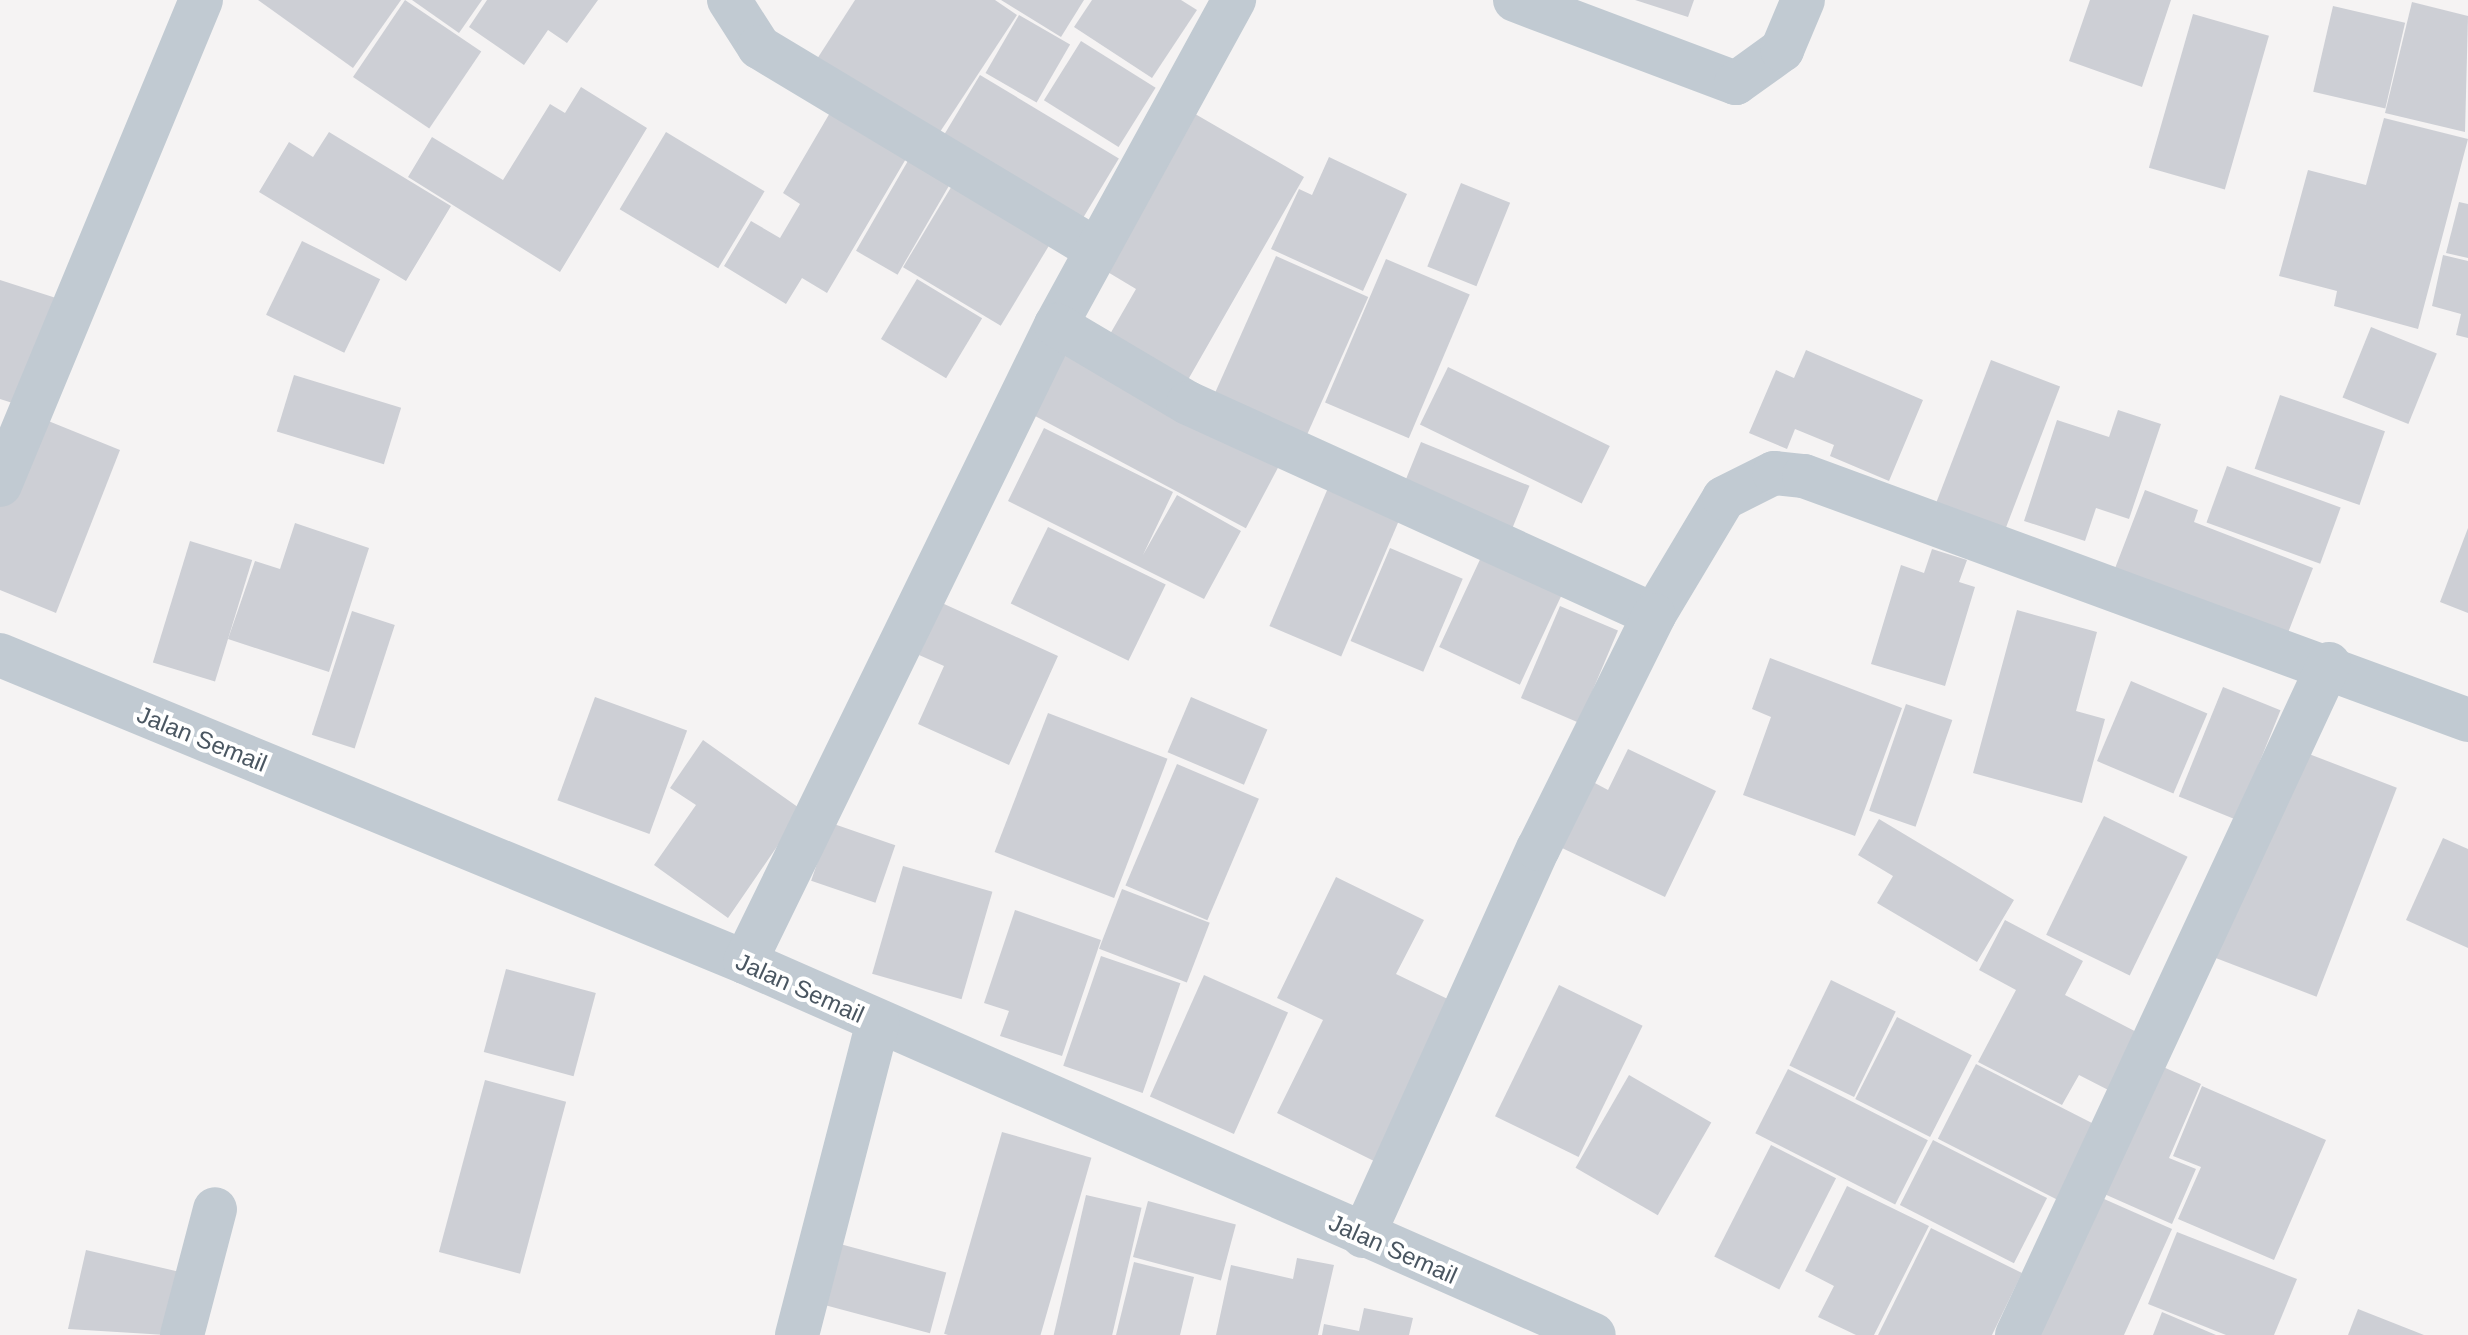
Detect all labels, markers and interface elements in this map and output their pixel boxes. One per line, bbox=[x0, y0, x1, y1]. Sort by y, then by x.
street label: Jalan Semail bbox=[133, 700, 271, 778]
street label: Jalan Semail bbox=[731, 947, 869, 1029]
street label: Jalan Semail bbox=[1324, 1208, 1462, 1290]

